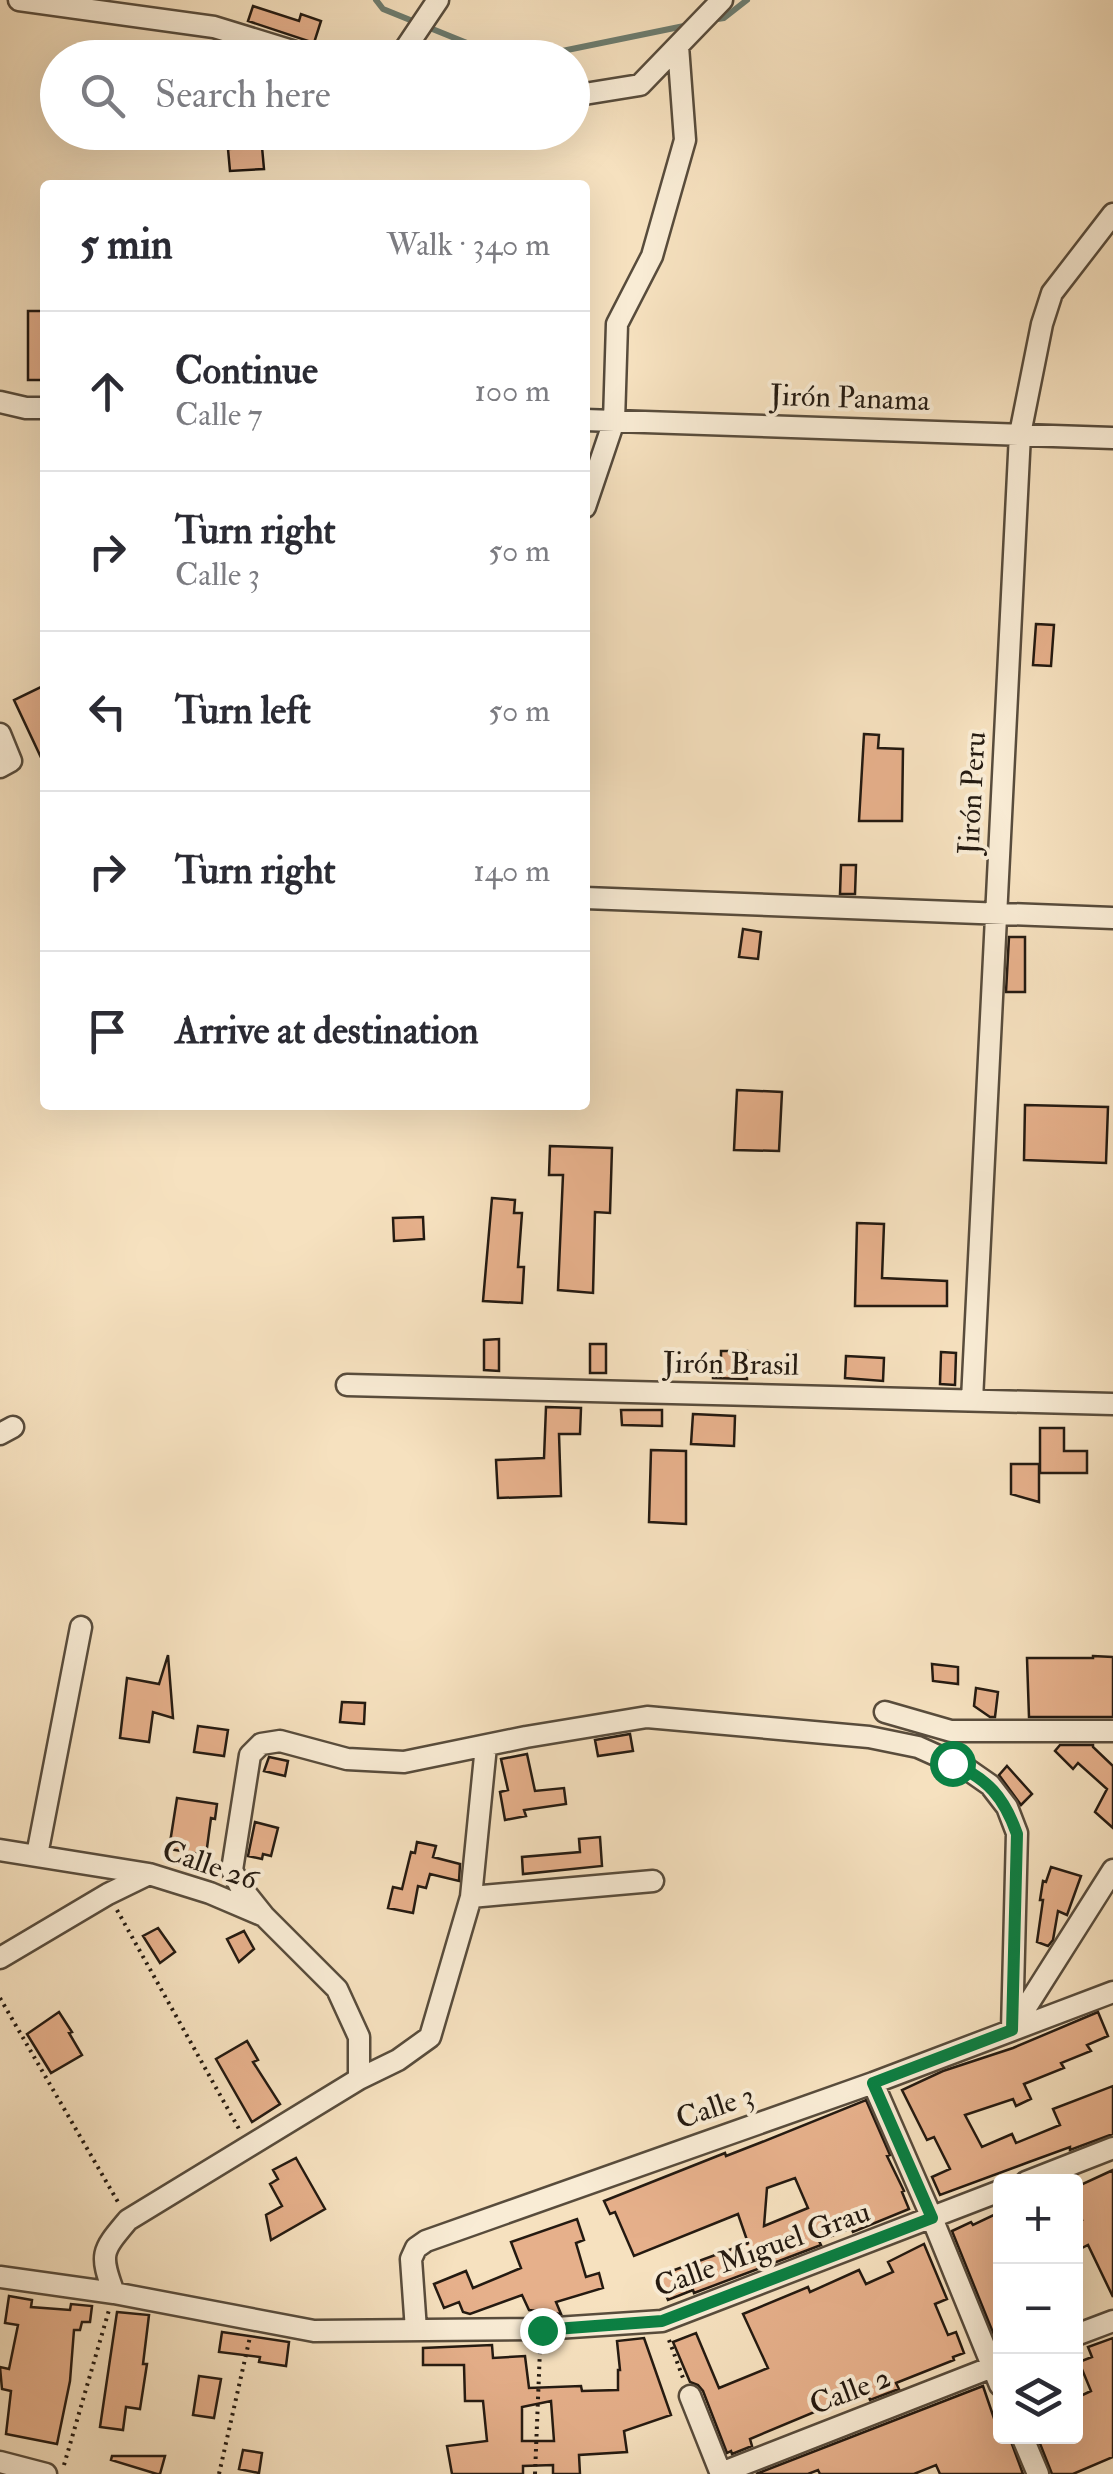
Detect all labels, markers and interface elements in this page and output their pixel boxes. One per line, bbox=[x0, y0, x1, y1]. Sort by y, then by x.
search box bbox=[40, 40, 590, 150]
icon: search bbox=[75, 68, 130, 123]
text: Search here bbox=[155, 71, 331, 119]
text: 5 min bbox=[80, 219, 173, 271]
text: Walk · 340 m bbox=[386, 225, 550, 265]
text: Continue bbox=[175, 347, 318, 395]
icon: ahead bbox=[80, 364, 135, 419]
text: 100 m bbox=[474, 371, 550, 411]
street label: Jirón Panama bbox=[768, 377, 931, 419]
text: Calle 7 bbox=[175, 395, 263, 435]
text: Turn right bbox=[175, 507, 336, 555]
icon: right bbox=[80, 524, 135, 579]
text: 50 m bbox=[488, 531, 550, 571]
text: Calle 3 bbox=[175, 555, 260, 595]
icon: left bbox=[80, 684, 135, 739]
text: Turn left bbox=[175, 687, 311, 735]
text: 50 m bbox=[488, 691, 550, 731]
street label: Jirón Peru bbox=[950, 730, 994, 857]
icon: right bbox=[80, 844, 135, 899]
text: Turn right bbox=[175, 847, 336, 895]
text: 140 m bbox=[473, 851, 550, 891]
icon: arrive bbox=[80, 1004, 135, 1059]
text: Arrive at destination bbox=[175, 1007, 479, 1055]
street label: Jirón Brasil bbox=[662, 1344, 800, 1384]
route start bbox=[930, 1741, 976, 1787]
street label: Calle 26 bbox=[157, 1831, 264, 1899]
street label: Calle 3 bbox=[671, 2077, 759, 2137]
map controls bbox=[993, 2174, 1083, 2444]
button: + bbox=[993, 2174, 1083, 2264]
street label: Calle Miguel Grau bbox=[649, 2193, 875, 2305]
button: − bbox=[993, 2264, 1083, 2354]
route end bbox=[520, 2308, 566, 2354]
button: layers bbox=[993, 2354, 1083, 2444]
street label: Calle 2 bbox=[804, 2359, 896, 2423]

